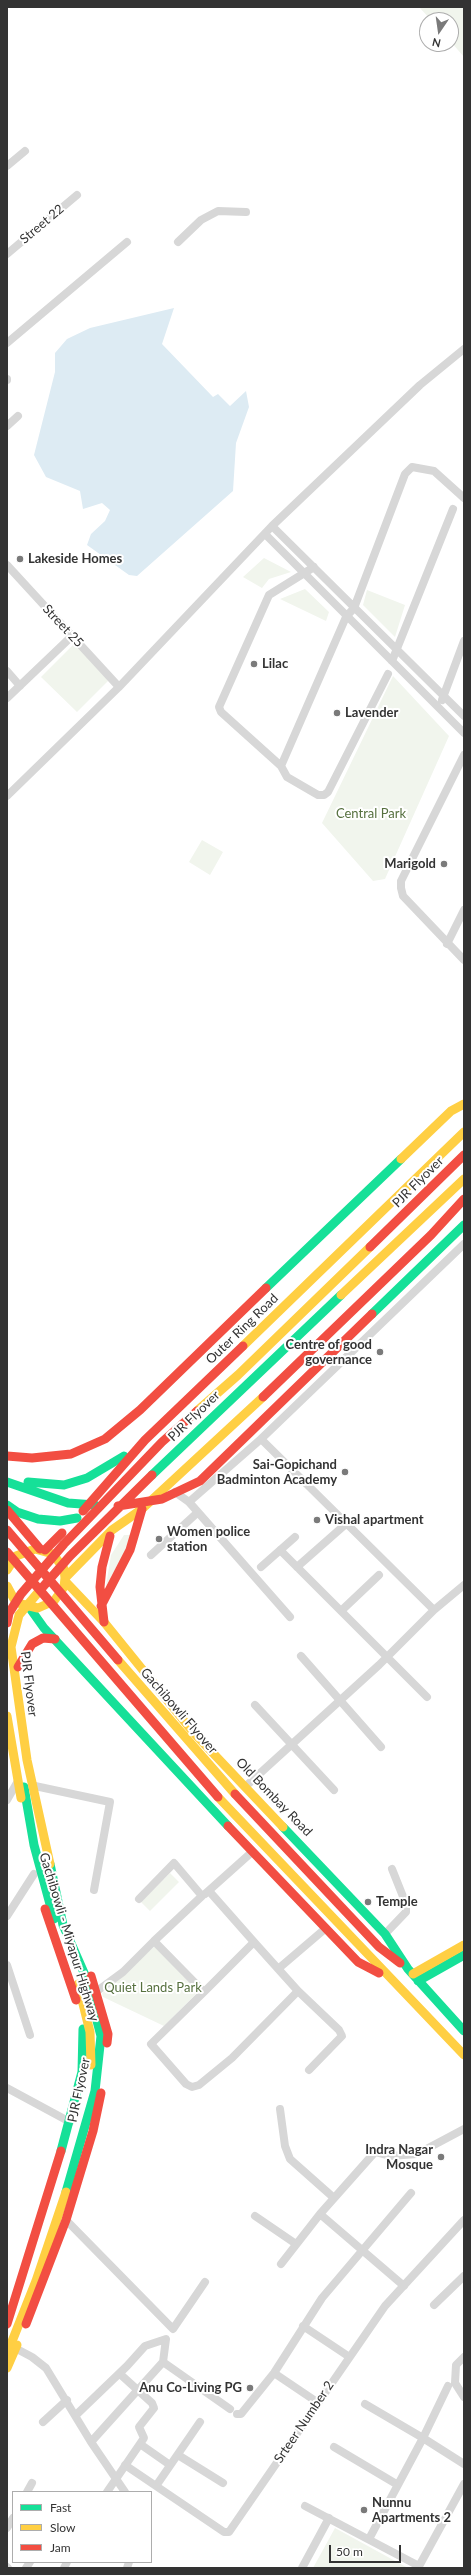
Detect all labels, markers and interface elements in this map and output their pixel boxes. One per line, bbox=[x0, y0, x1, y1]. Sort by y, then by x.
north arrow bbox=[419, 12, 459, 52]
text: N bbox=[431, 36, 442, 50]
street label: Street 22 bbox=[17, 201, 67, 247]
place label: Lakeside Homes bbox=[28, 551, 122, 567]
marker: Lakeside Homes bbox=[15, 554, 25, 564]
street label: Street 25 bbox=[39, 601, 87, 651]
place label: Lilac bbox=[262, 656, 288, 672]
marker: Lilac bbox=[249, 659, 259, 669]
place label: Lavender bbox=[345, 705, 398, 721]
marker: Lavender bbox=[332, 708, 342, 718]
park label: Central Park bbox=[336, 806, 406, 822]
place label: Marigold bbox=[384, 856, 436, 872]
marker: Marigold bbox=[439, 859, 449, 869]
street label: PJR Flyover bbox=[389, 1153, 447, 1211]
street label: Outer Ring Road bbox=[203, 1291, 281, 1367]
place label: Centre of good governance bbox=[286, 1337, 372, 1368]
marker: Centre of good governance bbox=[375, 1347, 385, 1357]
street label: PJR Flyover bbox=[165, 1388, 223, 1444]
place label: Sai-Gopichand Badminton Academy bbox=[217, 1457, 337, 1488]
marker: Sai-Gopichand Badminton Academy bbox=[340, 1467, 350, 1477]
place label: Vishal apartment bbox=[325, 1512, 424, 1528]
marker: Vishal apartment bbox=[312, 1515, 322, 1525]
place label: Women police station bbox=[167, 1524, 250, 1555]
marker: Women police station bbox=[154, 1534, 164, 1544]
street label: PJR Flyover bbox=[17, 1650, 41, 1718]
street label: Gachibowli Flyover bbox=[137, 1665, 221, 1757]
street label: Old Bombay Road bbox=[233, 1755, 315, 1839]
street label: Gachibowli - Miyapur Highway bbox=[36, 1851, 102, 2023]
place label: Temple bbox=[376, 1894, 418, 1910]
marker: Temple bbox=[363, 1897, 373, 1907]
park label: Quiet Lands Park bbox=[104, 1980, 202, 1996]
street label: PJR Flyover bbox=[65, 2056, 93, 2124]
place label: Indra Nagar Mosque bbox=[365, 2142, 433, 2173]
marker: Indra Nagar Mosque bbox=[436, 2152, 446, 2162]
street label: Srteer Number 2 bbox=[271, 2378, 337, 2466]
place label: Anu Co-Living PG bbox=[139, 2380, 242, 2396]
marker: Anu Co-Living PG bbox=[245, 2383, 255, 2393]
legend bbox=[12, 2491, 152, 2563]
place label: Nunnu Apartments 2 bbox=[372, 2495, 451, 2526]
text: Fast bbox=[50, 2500, 71, 2515]
marker: Nunnu Apartments 2 bbox=[359, 2505, 369, 2515]
text: Slow bbox=[50, 2520, 75, 2535]
scale bar bbox=[331, 2537, 403, 2563]
text: Jam bbox=[50, 2540, 71, 2555]
text: 50 m bbox=[336, 2544, 363, 2559]

